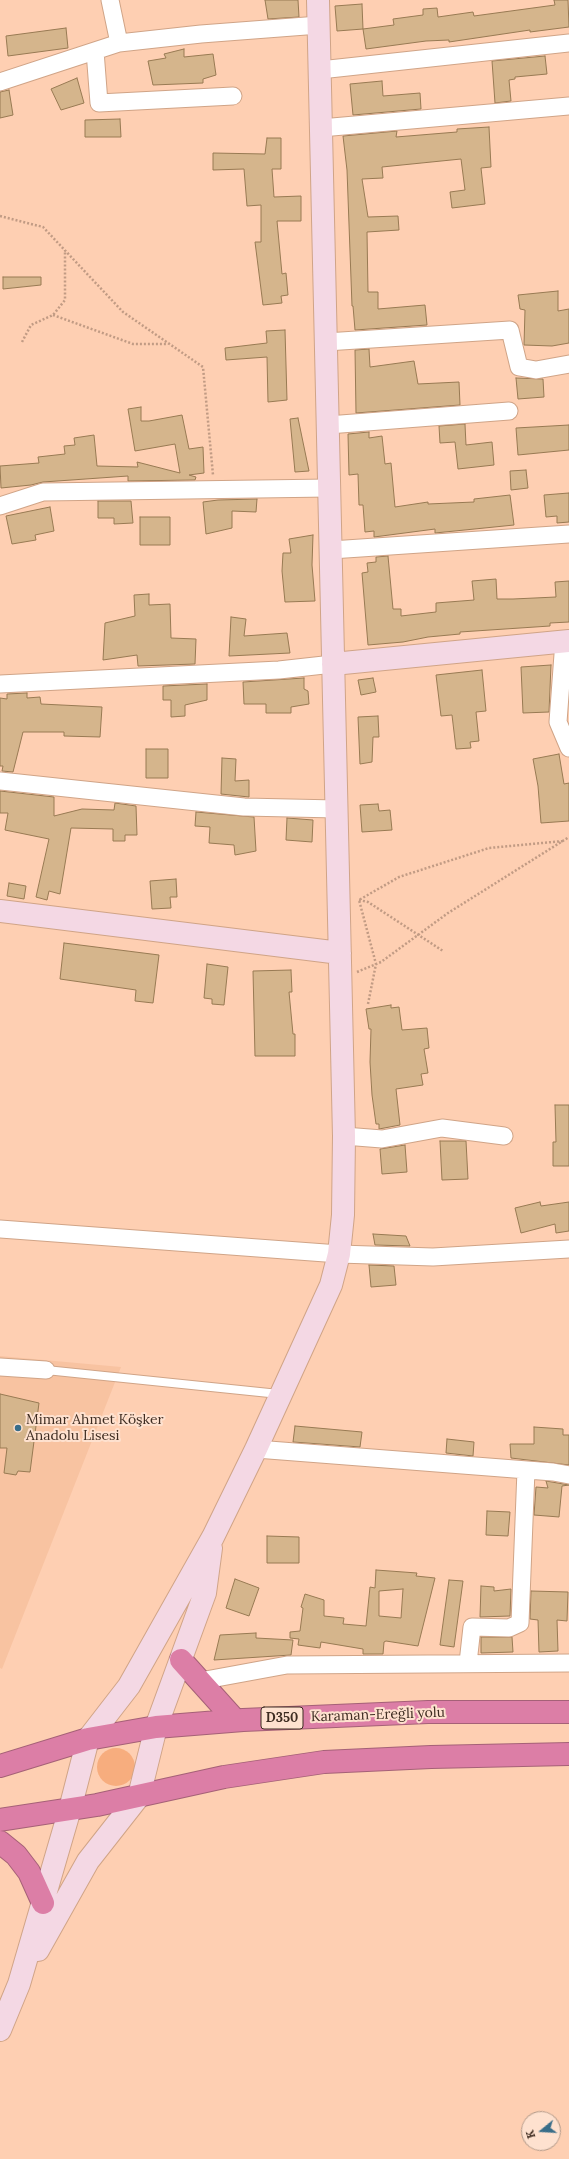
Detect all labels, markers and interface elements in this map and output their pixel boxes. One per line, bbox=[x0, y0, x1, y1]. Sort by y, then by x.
place label: Mimar Ahmet Köşker Anadolu Lisesi bbox=[26, 1412, 164, 1444]
marker: Mimar Ahmet Köşker Anadolu Lisesi bbox=[13, 1423, 23, 1433]
street label: Karaman-Ereğli yolu bbox=[311, 1704, 445, 1726]
road number: D350 bbox=[261, 1707, 303, 1729]
north arrow bbox=[521, 2111, 561, 2151]
text: K bbox=[523, 2129, 538, 2140]

